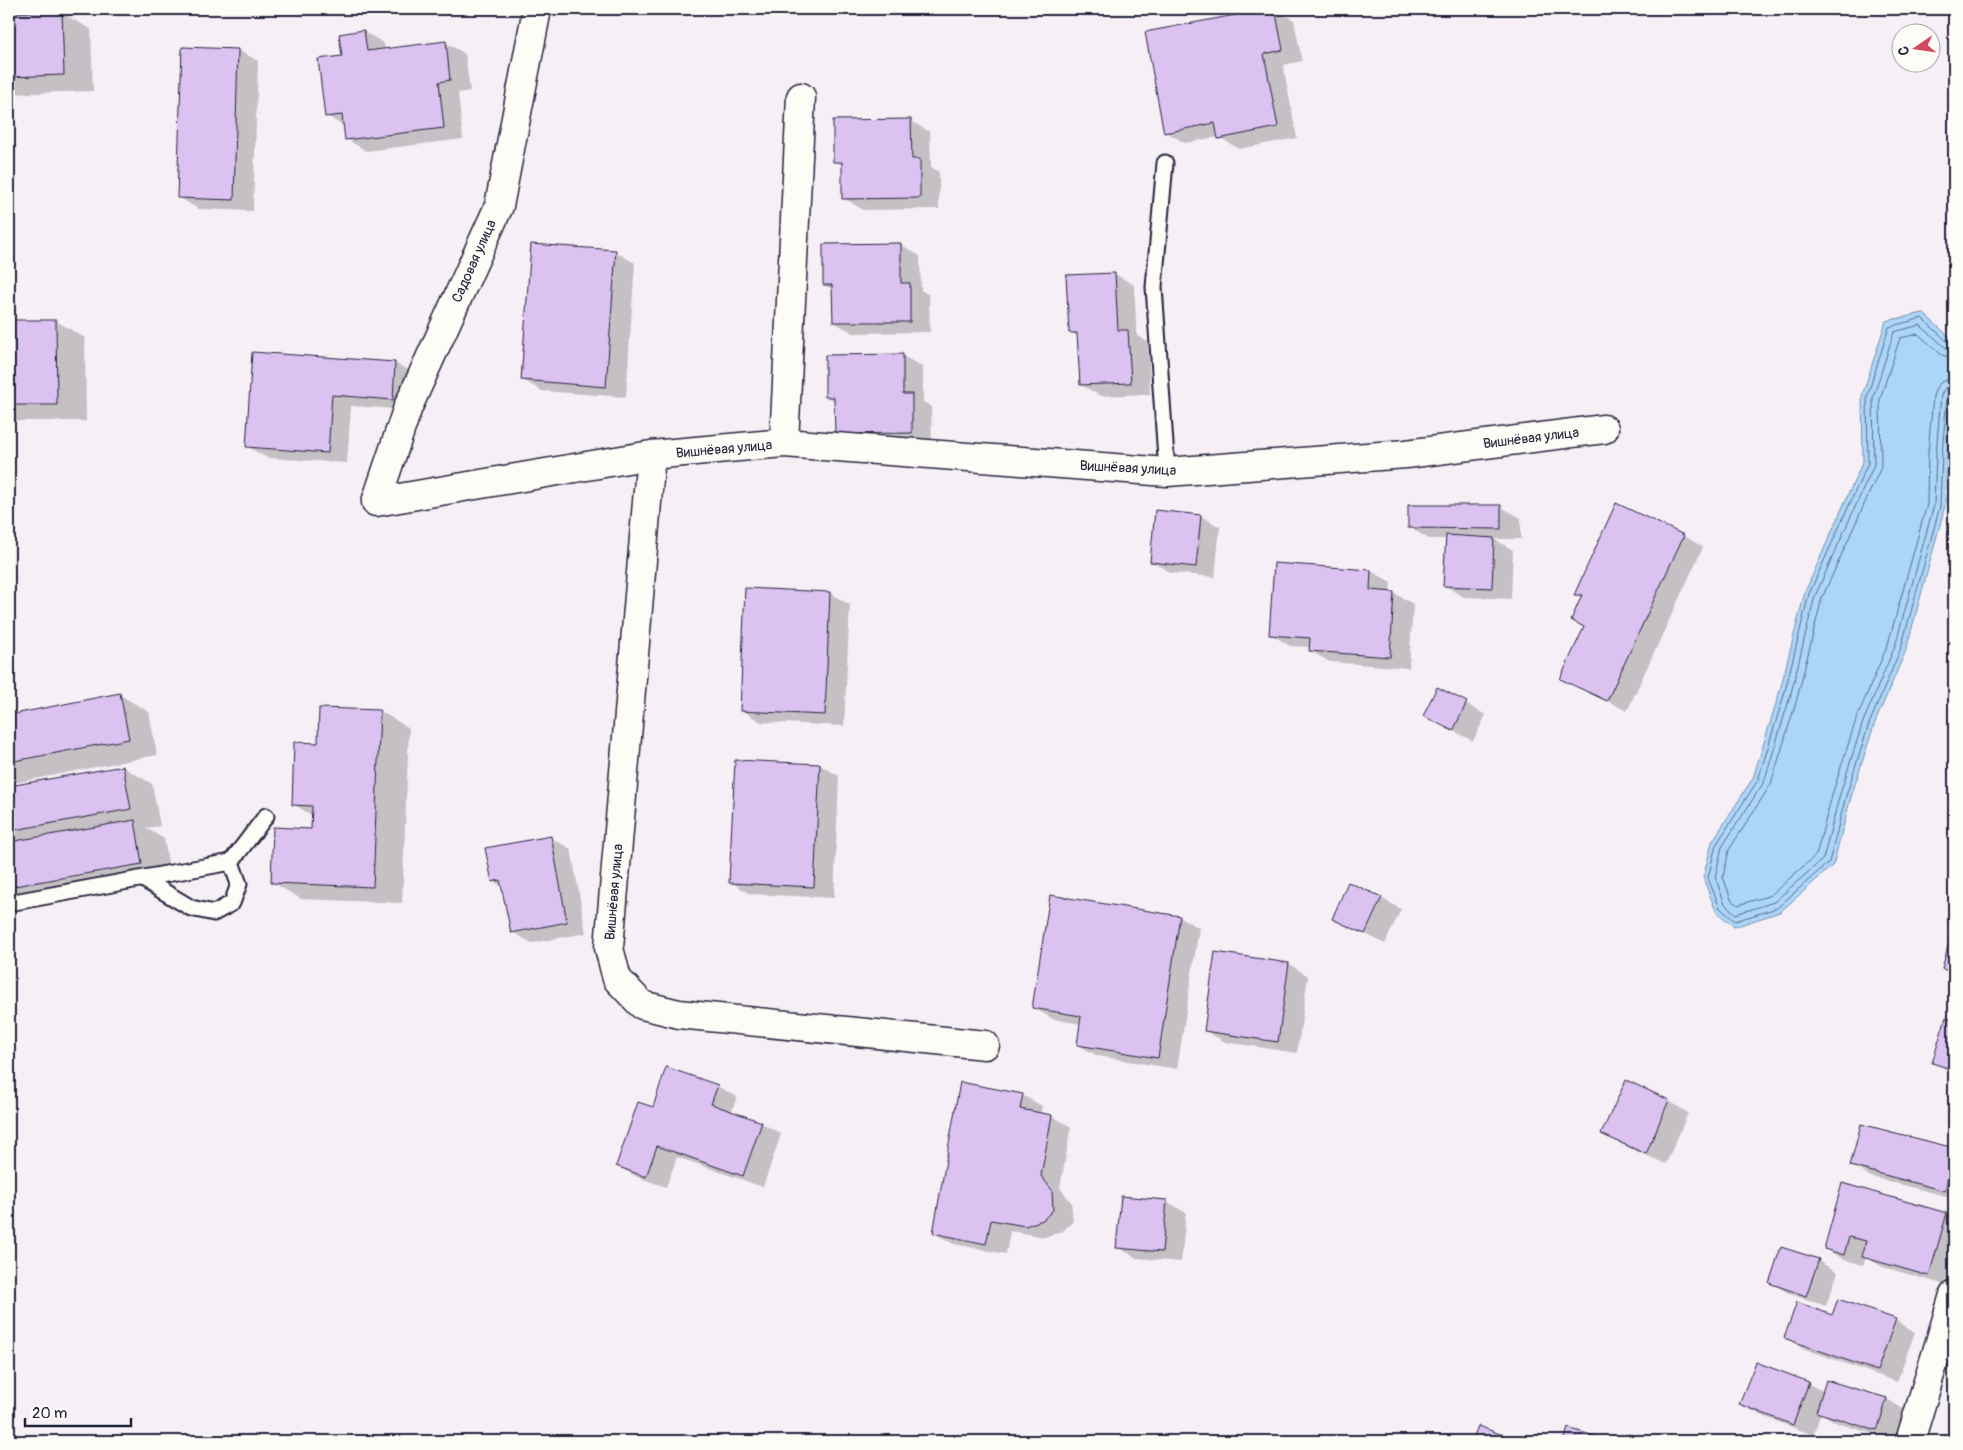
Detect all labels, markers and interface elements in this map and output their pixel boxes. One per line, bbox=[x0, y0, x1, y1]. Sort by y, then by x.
north arrow bbox=[1890, 22, 1940, 72]
text: С bbox=[1894, 44, 1913, 57]
street label: Садовая улица bbox=[448, 217, 500, 305]
street label: Вишнёвая улица bbox=[1482, 424, 1580, 452]
street label: Вишнёвая улица bbox=[675, 436, 773, 462]
street label: Вишнёвая улица bbox=[1079, 457, 1177, 479]
street label: Вишнёвая улица bbox=[601, 843, 627, 941]
scale bar bbox=[25, 1395, 131, 1427]
text: 20 m bbox=[32, 1404, 67, 1423]

